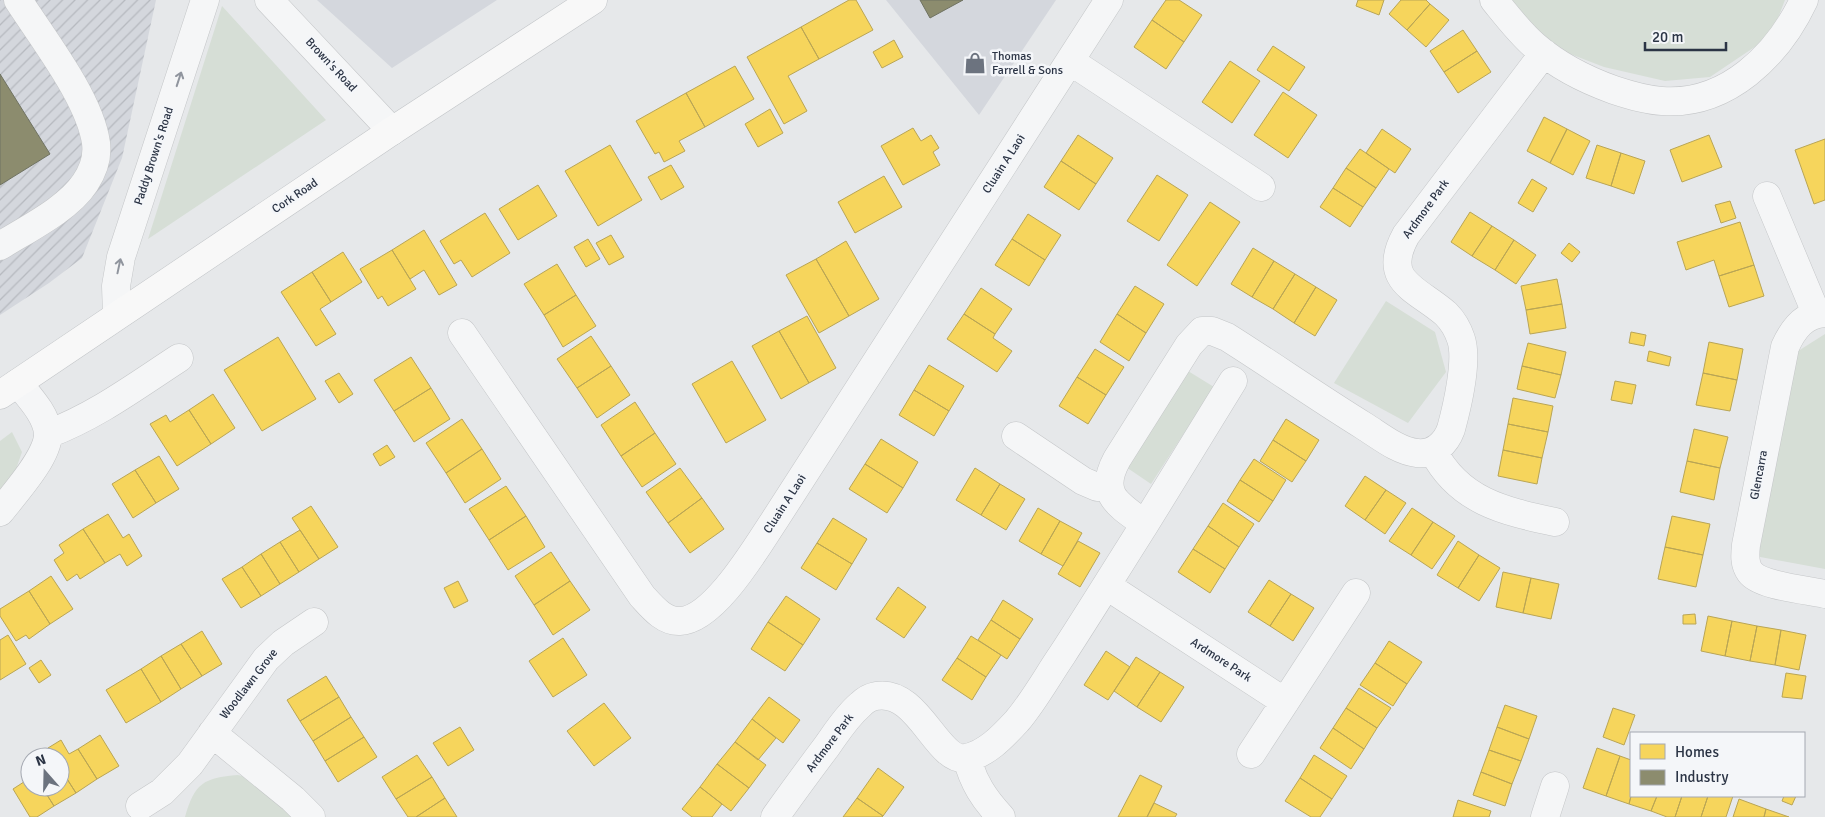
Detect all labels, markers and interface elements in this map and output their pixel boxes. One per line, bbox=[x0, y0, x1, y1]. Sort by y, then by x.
scale bar bbox=[1645, 20, 1726, 52]
text: 20 m bbox=[1652, 28, 1683, 46]
street label: Brown's Road bbox=[302, 35, 360, 95]
place label: Thomas Farrell & Sons bbox=[992, 49, 1063, 78]
shop icon: Thomas Farrell & Sons bbox=[962, 50, 988, 76]
one-way arrow bbox=[175, 71, 185, 87]
street label: Paddy Brown's Road bbox=[131, 105, 177, 207]
street label: Cluain A Laoi bbox=[979, 132, 1029, 196]
street label: Cork Road bbox=[269, 175, 321, 217]
street label: Ardmore Park bbox=[1399, 176, 1453, 242]
one-way arrow bbox=[115, 259, 124, 275]
street label: Glencarra bbox=[1747, 449, 1771, 501]
street label: Cluain A Laoi bbox=[760, 472, 810, 536]
street label: Ardmore Park bbox=[1188, 635, 1254, 685]
street label: Woodlawn Grove bbox=[217, 646, 281, 722]
street label: Ardmore Park bbox=[803, 711, 857, 775]
legend bbox=[1630, 732, 1805, 797]
text: Homes bbox=[1675, 743, 1719, 761]
north arrow bbox=[20, 747, 70, 797]
text: N bbox=[33, 751, 48, 770]
text: Industry bbox=[1675, 768, 1728, 786]

